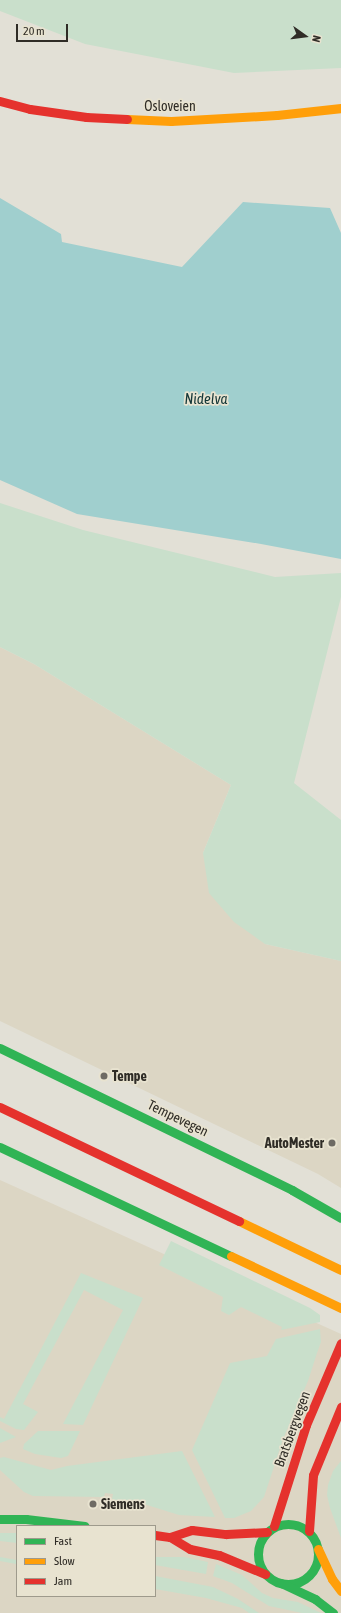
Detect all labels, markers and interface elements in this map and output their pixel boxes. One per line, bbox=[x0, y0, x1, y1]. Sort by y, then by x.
scale bar bbox=[18, 16, 70, 42]
north arrow bbox=[285, 16, 325, 56]
text: 20 m bbox=[23, 24, 45, 38]
text: N bbox=[310, 34, 323, 44]
street label: Osloveien bbox=[144, 98, 196, 114]
water label: Nidelva bbox=[184, 390, 228, 408]
place label: Tempe bbox=[112, 1068, 147, 1084]
marker: Tempe bbox=[99, 1071, 109, 1081]
street label: Tempevegen bbox=[145, 1096, 211, 1140]
place label: AutoMester bbox=[265, 1135, 324, 1151]
marker: AutoMester bbox=[327, 1138, 337, 1148]
street label: Bratsbergvegen bbox=[271, 1389, 313, 1469]
place label: Siemens bbox=[101, 1496, 145, 1512]
marker: Siemens bbox=[88, 1499, 98, 1509]
legend bbox=[16, 1525, 156, 1597]
text: Fast bbox=[54, 1534, 72, 1548]
text: Slow bbox=[54, 1554, 75, 1568]
text: Jam bbox=[54, 1574, 72, 1588]

